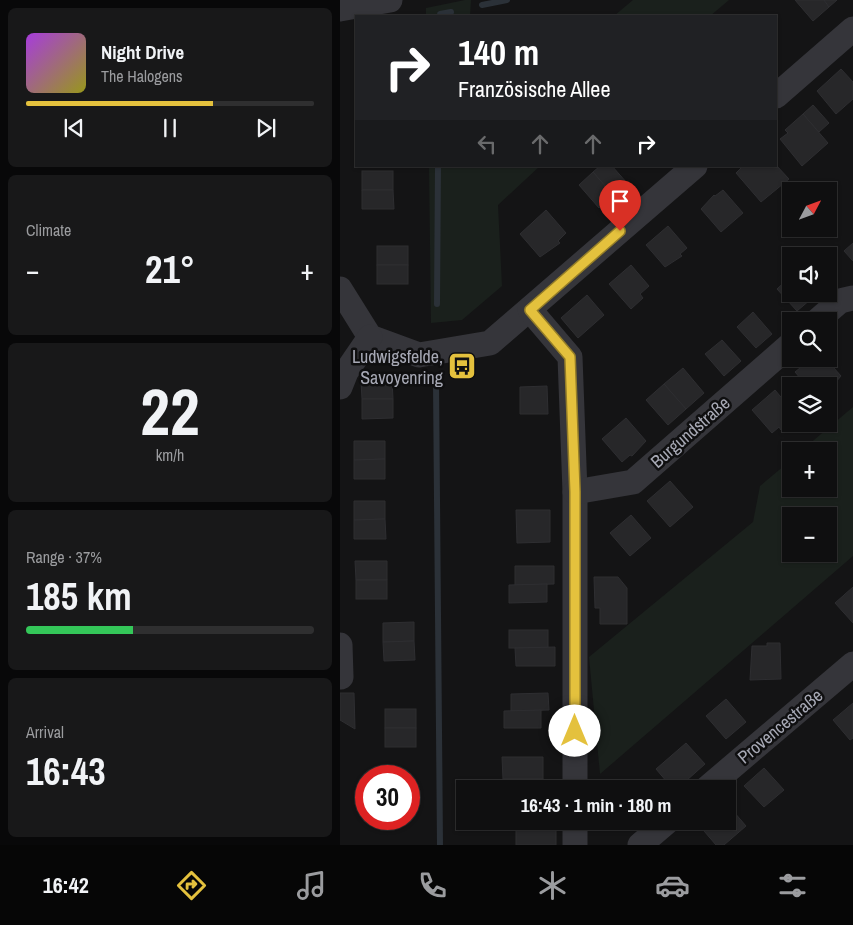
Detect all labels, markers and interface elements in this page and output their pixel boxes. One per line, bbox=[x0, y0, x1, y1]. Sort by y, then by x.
text: 140 m bbox=[458, 29, 539, 76]
icon: right bbox=[375, 35, 440, 100]
text: Night Drive bbox=[101, 39, 184, 65]
text: The Halogens bbox=[101, 65, 183, 87]
text: Französische Allee bbox=[458, 74, 610, 104]
icon: previous bbox=[60, 114, 88, 142]
icon: pause bbox=[156, 114, 184, 142]
icon: next bbox=[252, 114, 280, 142]
icon: left bbox=[473, 130, 501, 158]
icon: ahead bbox=[526, 130, 554, 158]
icon: ahead bbox=[579, 130, 607, 158]
icon: right bbox=[632, 130, 660, 158]
pin bbox=[599, 180, 641, 231]
north arrow bbox=[782, 182, 838, 238]
map controls bbox=[782, 182, 837, 562]
icon: arrive bbox=[606, 187, 634, 215]
text: Climate bbox=[26, 219, 71, 241]
text: 21° bbox=[145, 244, 195, 295]
button: sound bbox=[782, 247, 837, 302]
text: − bbox=[26, 251, 39, 289]
text: + bbox=[301, 251, 314, 289]
button: search bbox=[782, 312, 837, 367]
place label: Ludwigsfelde, Savoyenring bbox=[352, 344, 444, 390]
bus stop icon: Ludwigsfelde, Savoyenring bbox=[447, 351, 477, 381]
text: 22 bbox=[140, 368, 200, 455]
button: layers bbox=[782, 377, 837, 432]
street label: Burgundstraße bbox=[645, 391, 735, 473]
button: + bbox=[782, 442, 837, 497]
text: km/h bbox=[156, 444, 184, 466]
button: − bbox=[782, 507, 837, 562]
text: Range · 37% bbox=[26, 546, 102, 568]
text: 185 km bbox=[26, 571, 132, 622]
street label: Provencestraße bbox=[732, 683, 828, 769]
position arrow bbox=[548, 704, 600, 756]
text: Arrival bbox=[26, 721, 64, 743]
text: 16:43 bbox=[26, 746, 106, 797]
speed limit sign: 30 bbox=[355, 765, 420, 830]
text: 16:43 · 1 min · 180 m bbox=[521, 792, 671, 818]
icon: directions bbox=[174, 868, 209, 903]
icon: music bbox=[294, 868, 329, 903]
icon: phone bbox=[415, 868, 450, 903]
icon: climate bbox=[535, 868, 570, 903]
icon: car bbox=[655, 868, 690, 903]
icon: filters bbox=[775, 868, 810, 903]
text: 16:42 bbox=[43, 870, 89, 900]

